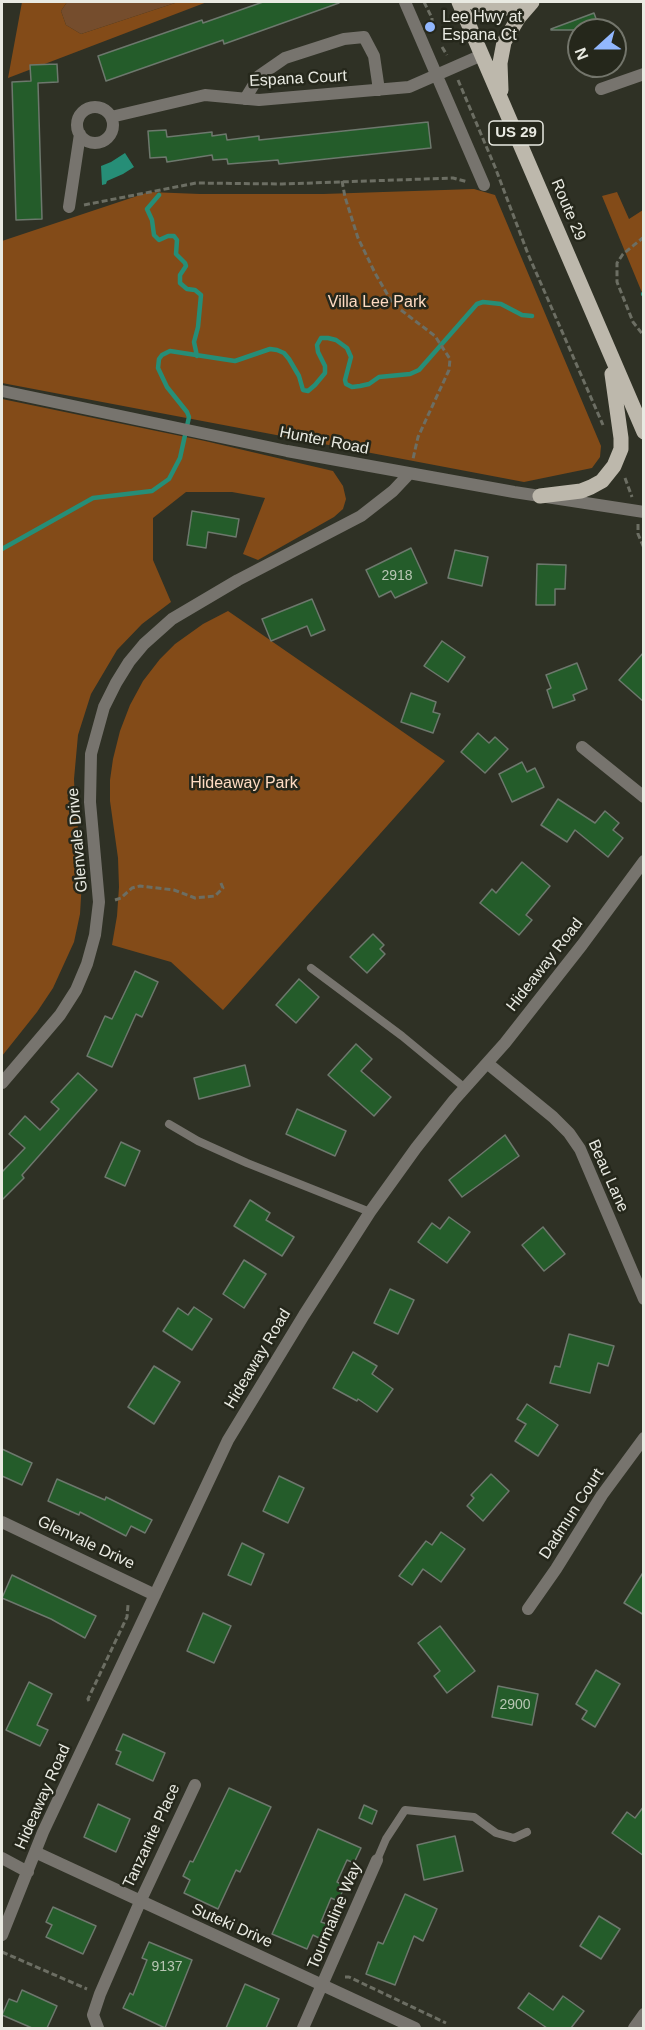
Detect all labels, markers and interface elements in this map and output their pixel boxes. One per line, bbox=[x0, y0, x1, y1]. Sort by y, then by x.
place label: Lee Hwy at Espana Ct bbox=[442, 8, 522, 46]
north arrow bbox=[567, 18, 627, 78]
marker: Lee Hwy at Espana Ct bbox=[423, 20, 437, 34]
text: N bbox=[572, 45, 592, 62]
street label: Espana Court bbox=[249, 67, 347, 91]
road number: US 29 bbox=[489, 121, 543, 145]
street label: Route 29 bbox=[546, 176, 590, 244]
park label: Villa Lee Park bbox=[328, 293, 426, 313]
street label: Hunter Road bbox=[278, 423, 370, 459]
house number: 2918 bbox=[381, 568, 413, 584]
park label: Hideaway Park bbox=[190, 774, 298, 794]
street label: Glenvale Drive bbox=[64, 787, 92, 893]
street label: Hideaway Road bbox=[503, 915, 587, 1015]
street label: Beau Lane bbox=[583, 1137, 633, 1215]
street label: Hideaway Road bbox=[221, 1306, 295, 1412]
street label: Dadmun Court bbox=[536, 1465, 608, 1563]
street label: Glenvale Drive bbox=[34, 1512, 138, 1574]
house number: 2900 bbox=[499, 1697, 531, 1713]
street label: Hideaway Road bbox=[11, 1742, 75, 1852]
street label: Tanzanite Place bbox=[119, 1781, 185, 1891]
street label: Tourmaline Way bbox=[304, 1860, 366, 1972]
street label: Suteki Drive bbox=[189, 1900, 275, 1952]
house number: 9137 bbox=[151, 1959, 183, 1975]

